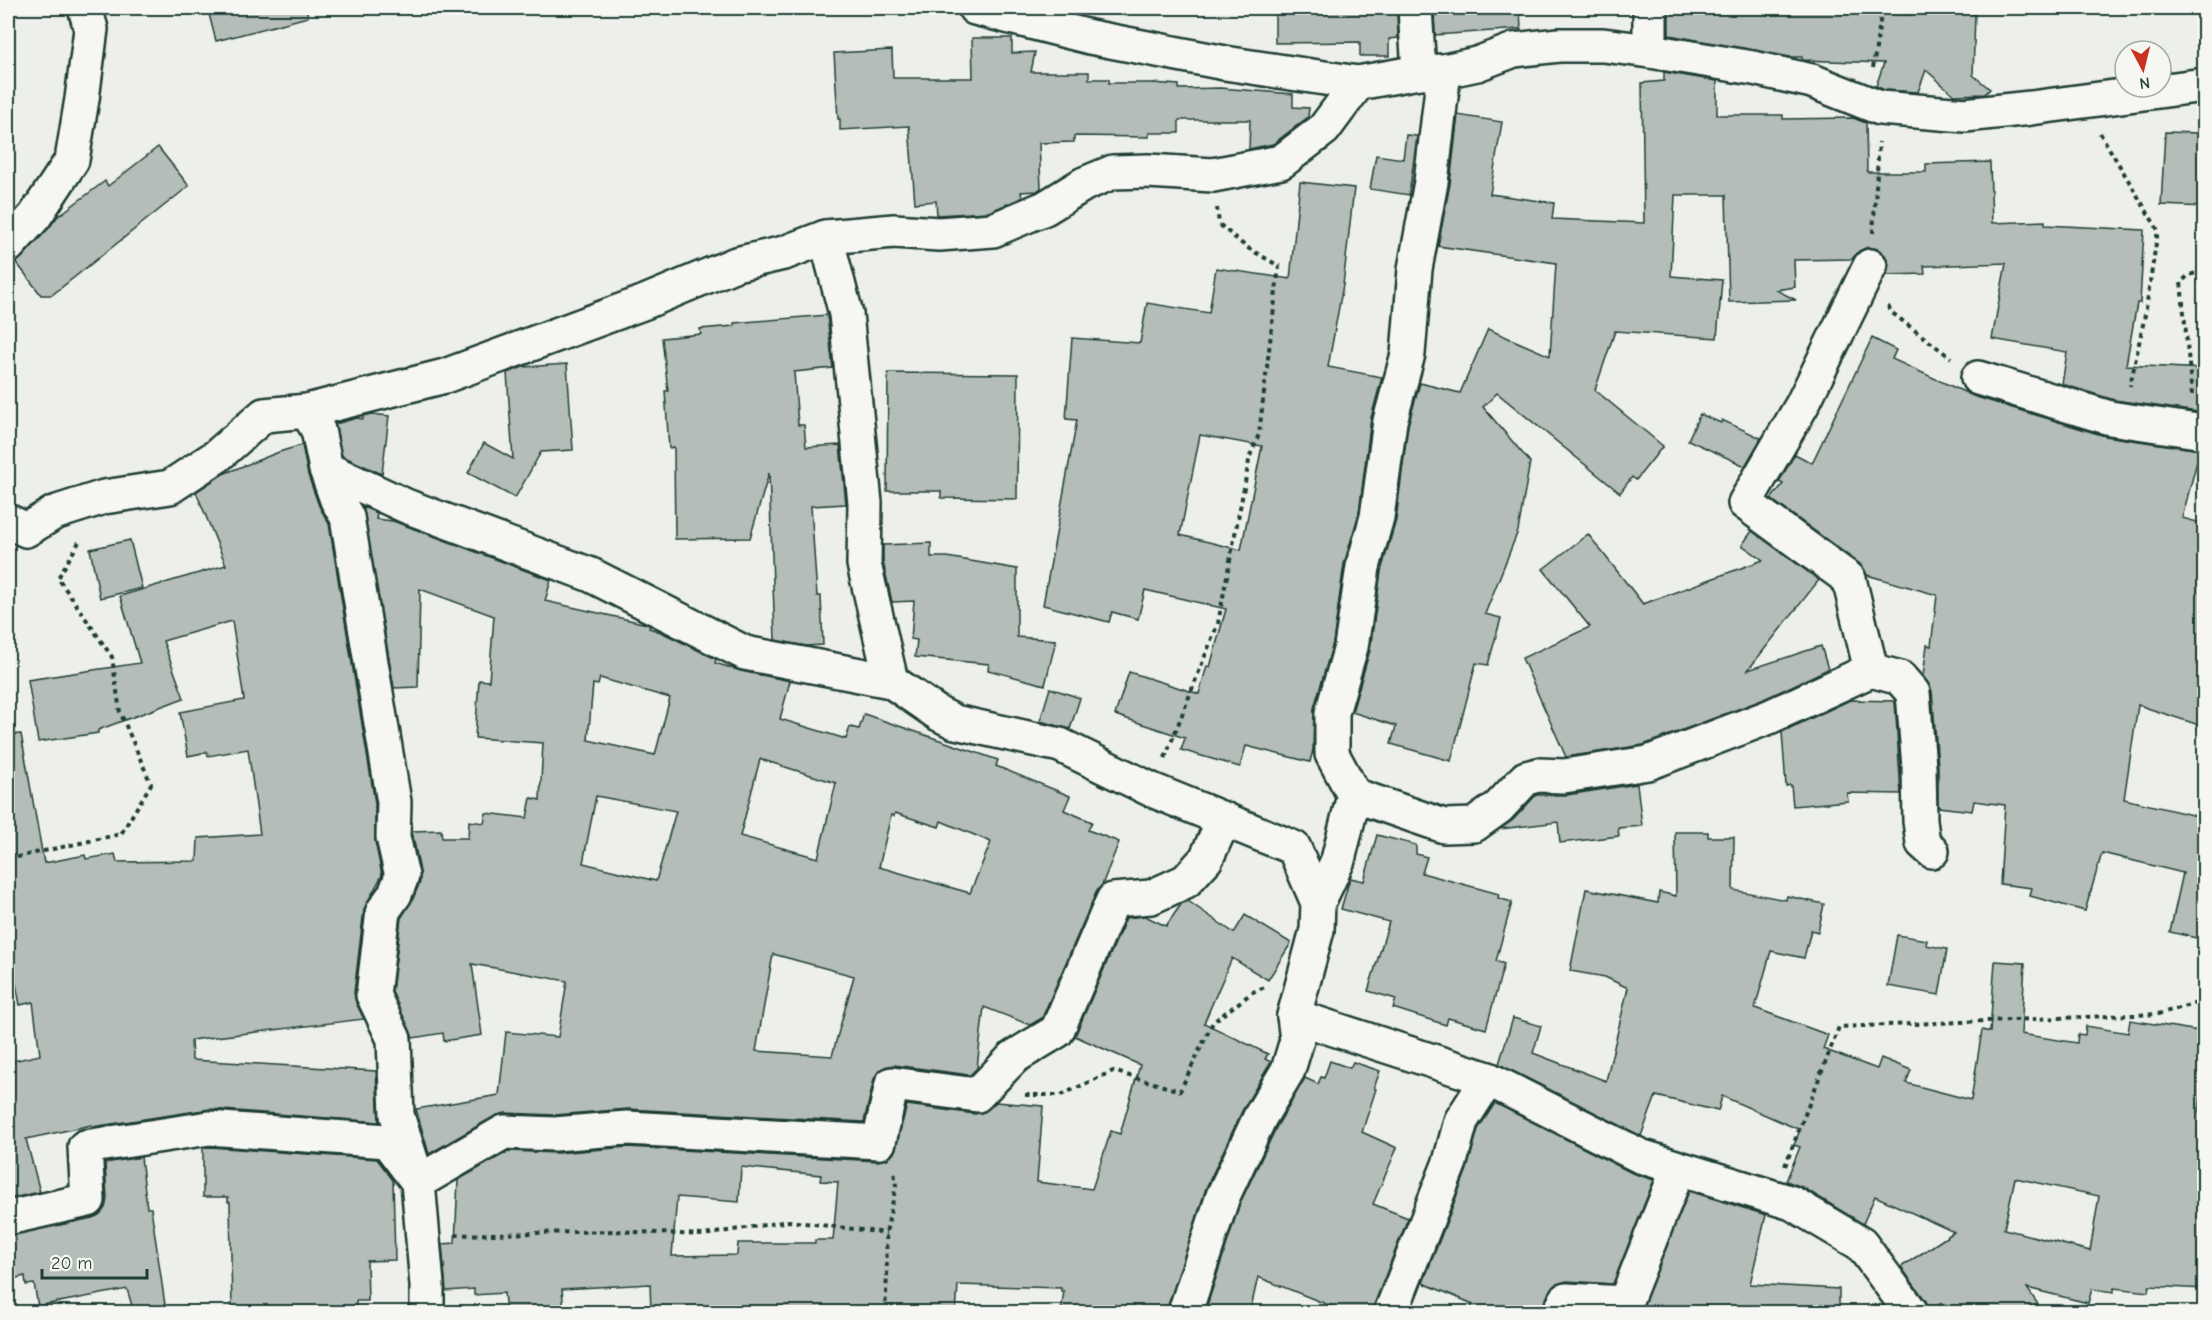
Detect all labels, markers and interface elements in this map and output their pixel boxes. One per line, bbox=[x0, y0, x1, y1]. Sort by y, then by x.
north arrow bbox=[2113, 39, 2173, 99]
text: N bbox=[2138, 73, 2151, 92]
scale bar bbox=[42, 1242, 147, 1280]
text: 20 m bbox=[51, 1253, 92, 1274]

